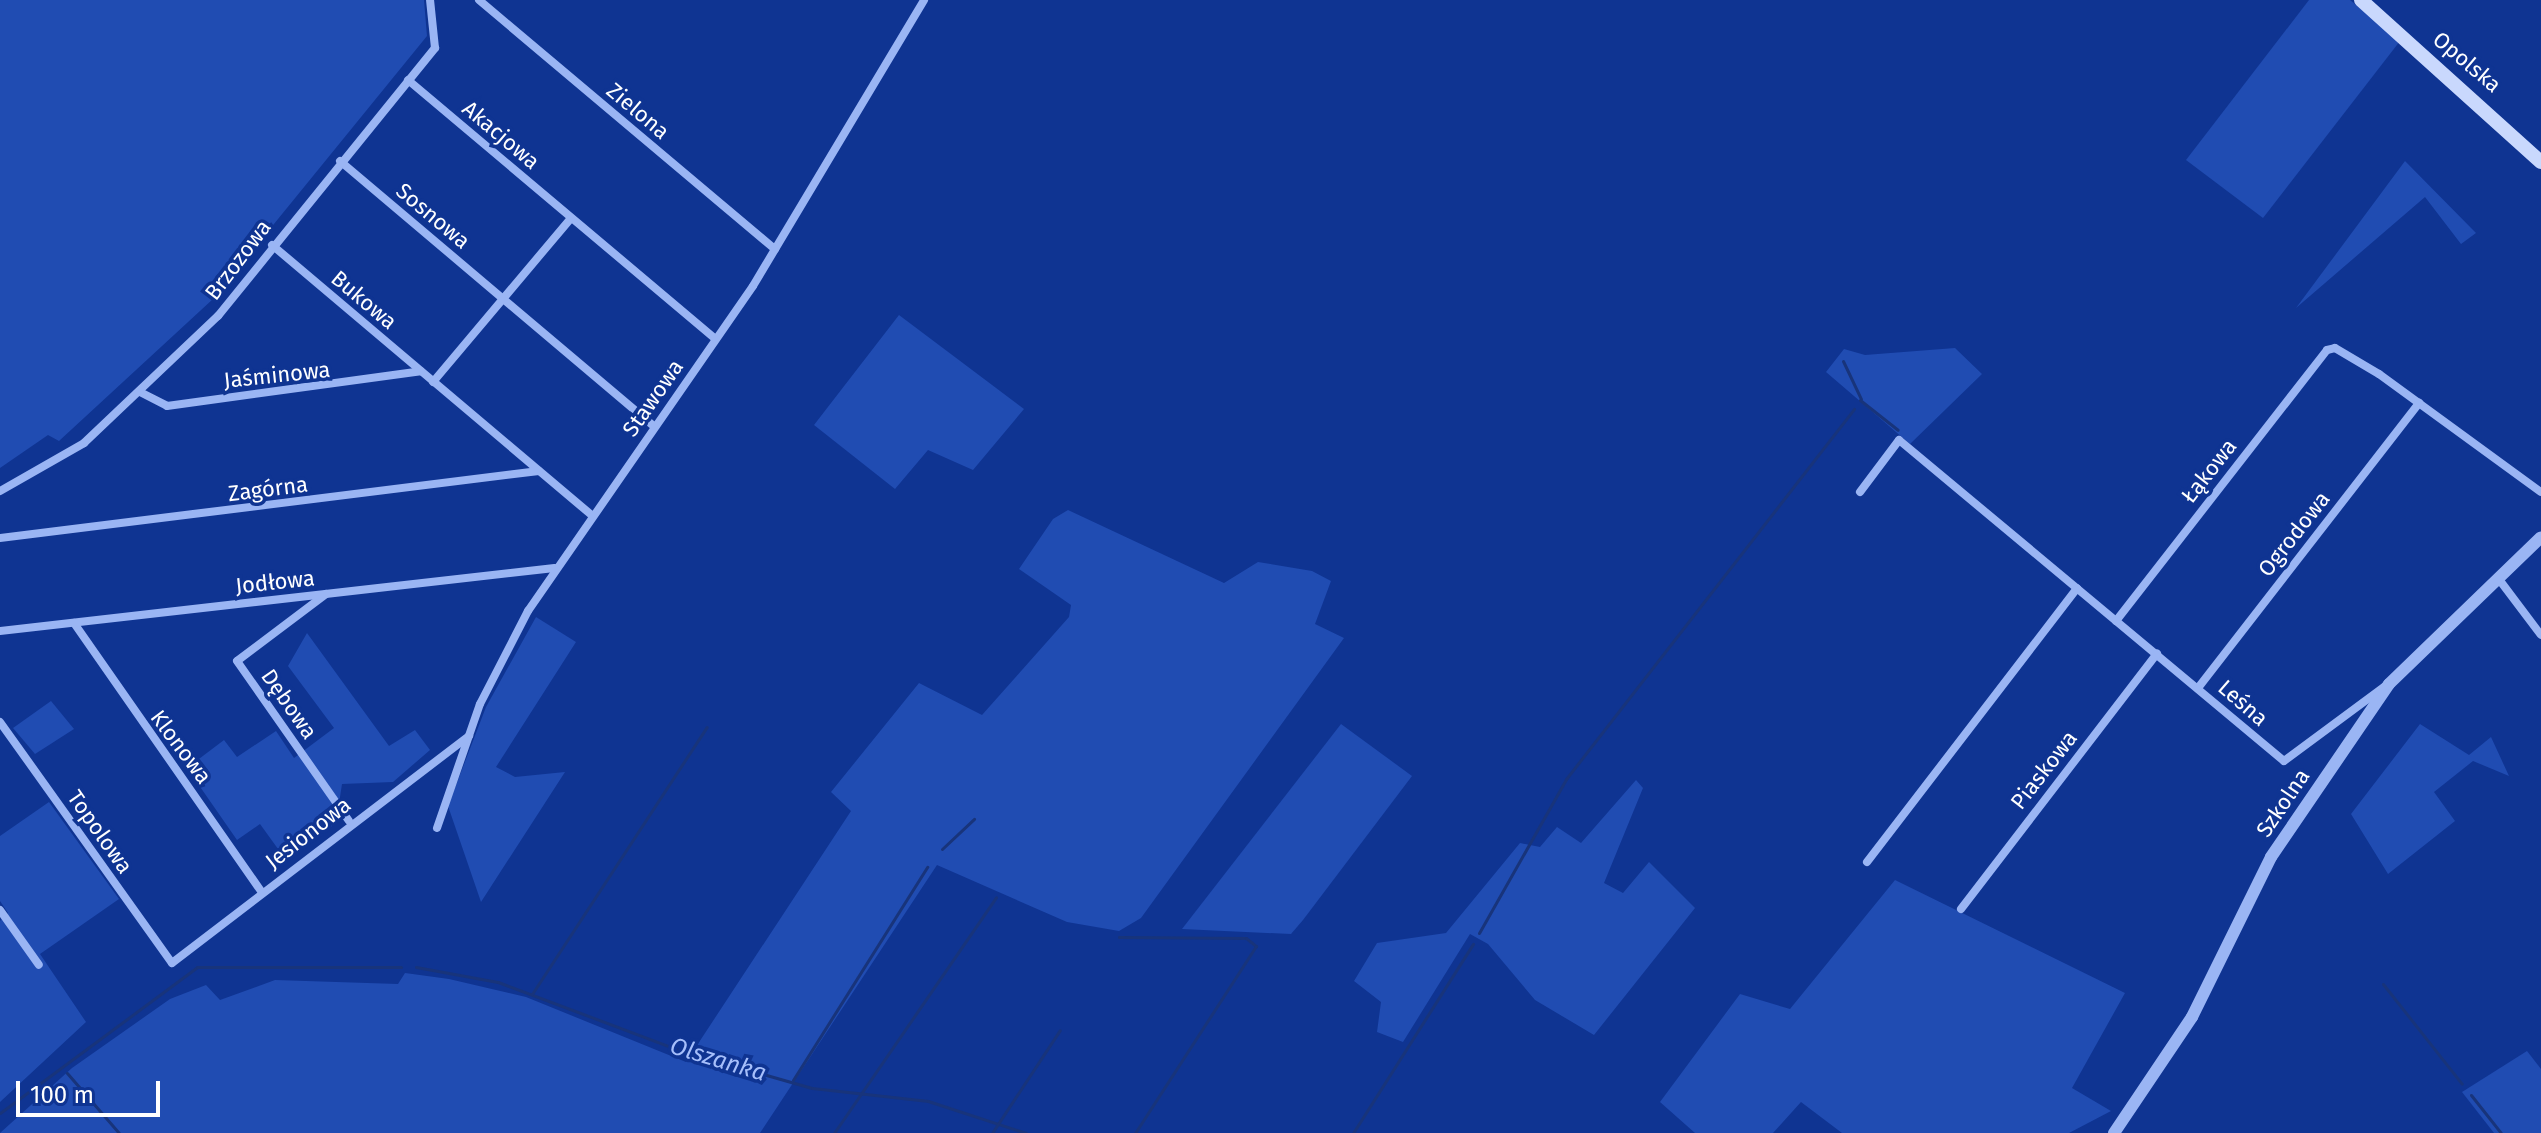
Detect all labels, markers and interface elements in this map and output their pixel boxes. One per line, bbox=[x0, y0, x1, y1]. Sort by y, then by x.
street label: Opolska bbox=[2428, 26, 2506, 98]
street label: Zielona bbox=[601, 77, 675, 145]
street label: Akacjowa bbox=[457, 95, 545, 175]
street label: Sosnowa bbox=[391, 177, 475, 255]
street label: Brzozowa bbox=[199, 215, 277, 305]
street label: Bukowa bbox=[326, 265, 402, 335]
street label: Stawowa bbox=[617, 354, 689, 442]
street label: Jaśminowa bbox=[222, 356, 332, 394]
street label: Łąkowa bbox=[2176, 434, 2242, 508]
street label: Zagórna bbox=[227, 471, 309, 507]
street label: Ogrodowa bbox=[2253, 486, 2335, 582]
street label: Jodłowa bbox=[234, 565, 316, 599]
street label: Dębowa bbox=[255, 664, 323, 744]
street label: Leśna bbox=[2213, 674, 2273, 732]
street label: Klonowa bbox=[145, 705, 217, 789]
street label: Piaskowa bbox=[2005, 725, 2083, 815]
street label: Szkolna bbox=[2251, 764, 2315, 842]
street label: Topolowa bbox=[62, 785, 138, 879]
street label: Jesionowa bbox=[260, 791, 356, 875]
water label: Olszanka bbox=[666, 1032, 770, 1088]
scale bar bbox=[20, 1065, 164, 1115]
text: 100 m bbox=[30, 1081, 94, 1109]

